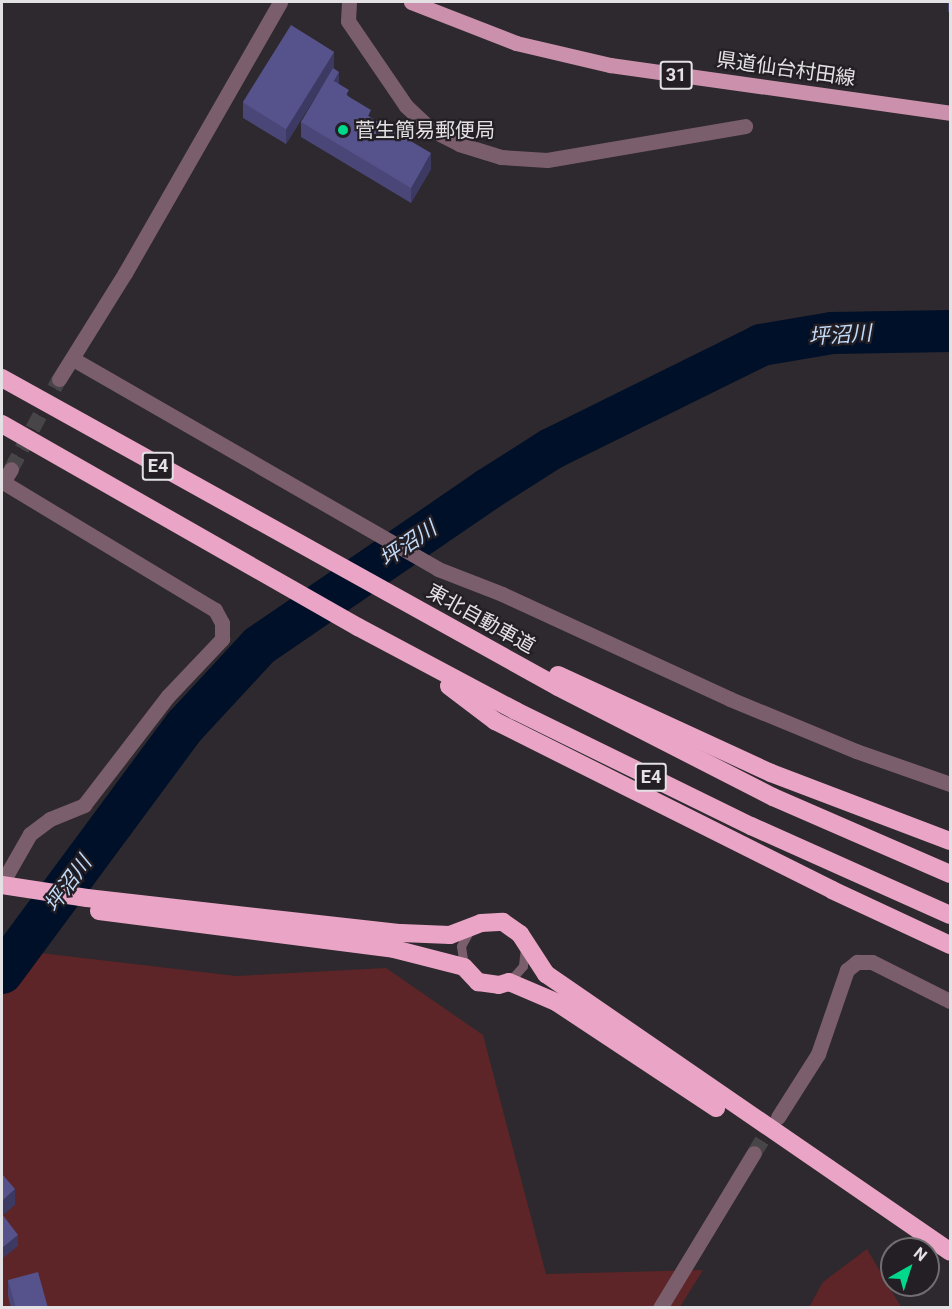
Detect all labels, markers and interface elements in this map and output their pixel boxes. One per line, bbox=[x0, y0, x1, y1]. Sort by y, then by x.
street label: 県道仙台村田線 bbox=[715, 47, 857, 91]
road number: 31 bbox=[660, 60, 692, 90]
place label: 菅生簡易郵便局 bbox=[355, 118, 495, 142]
marker: 菅生簡易郵便局 bbox=[336, 123, 350, 137]
water label: 坪沼川 bbox=[808, 320, 872, 350]
road number: E4 bbox=[142, 451, 174, 481]
water label: 坪沼川 bbox=[375, 516, 441, 572]
street label: 東北自動車道 bbox=[423, 579, 539, 659]
road number: E4 bbox=[634, 762, 668, 792]
water label: 坪沼川 bbox=[39, 851, 97, 917]
north arrow bbox=[880, 1237, 940, 1297]
text: N bbox=[910, 1243, 931, 1265]

